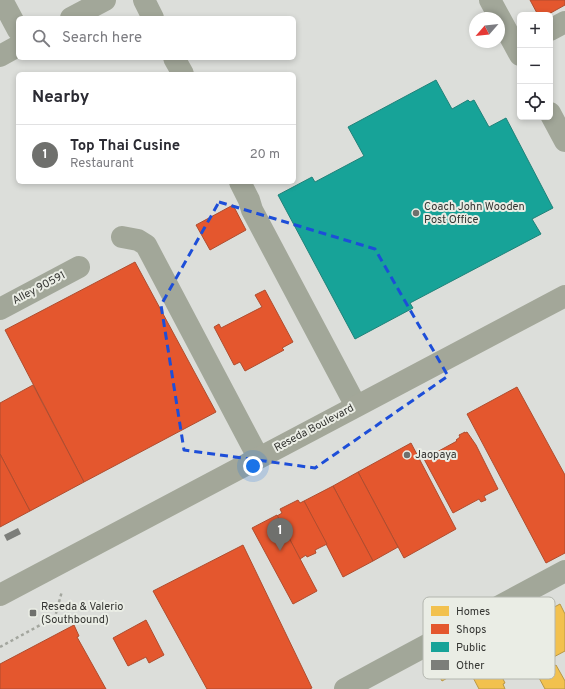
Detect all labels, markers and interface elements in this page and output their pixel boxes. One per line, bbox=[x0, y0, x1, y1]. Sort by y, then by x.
north arrow bbox=[469, 12, 505, 48]
map controls bbox=[517, 12, 553, 120]
button: + bbox=[517, 12, 553, 48]
search box bbox=[16, 16, 296, 60]
icon: search bbox=[30, 27, 52, 49]
text: Search here bbox=[62, 29, 142, 48]
button: − bbox=[517, 48, 553, 84]
button: locate bbox=[517, 84, 553, 120]
text: Nearby bbox=[32, 87, 89, 109]
text: Top Thai Cusine bbox=[70, 137, 180, 156]
text: 1 bbox=[42, 147, 48, 163]
text: 20 m bbox=[250, 147, 280, 163]
text: Restaurant bbox=[70, 156, 134, 172]
place label: Coach John Wooden Post Office bbox=[424, 200, 525, 227]
marker: Coach John Wooden Post Office bbox=[411, 208, 421, 218]
street label: Alley 90591 bbox=[10, 268, 68, 308]
street label: Reseda Boulevard bbox=[272, 401, 356, 455]
place label: Jaopaya bbox=[415, 448, 457, 462]
marker: Jaopaya bbox=[402, 450, 412, 460]
your location bbox=[243, 456, 263, 476]
pin: 1 bbox=[267, 518, 293, 551]
legend bbox=[423, 597, 555, 679]
place label: Reseda & Valerio (Southbound) bbox=[41, 600, 123, 627]
text: Homes bbox=[456, 605, 490, 619]
marker: Reseda & Valerio (Southbound) bbox=[28, 608, 38, 618]
text: Shops bbox=[456, 623, 486, 637]
text: Public bbox=[456, 641, 486, 655]
text: Other bbox=[456, 659, 485, 673]

